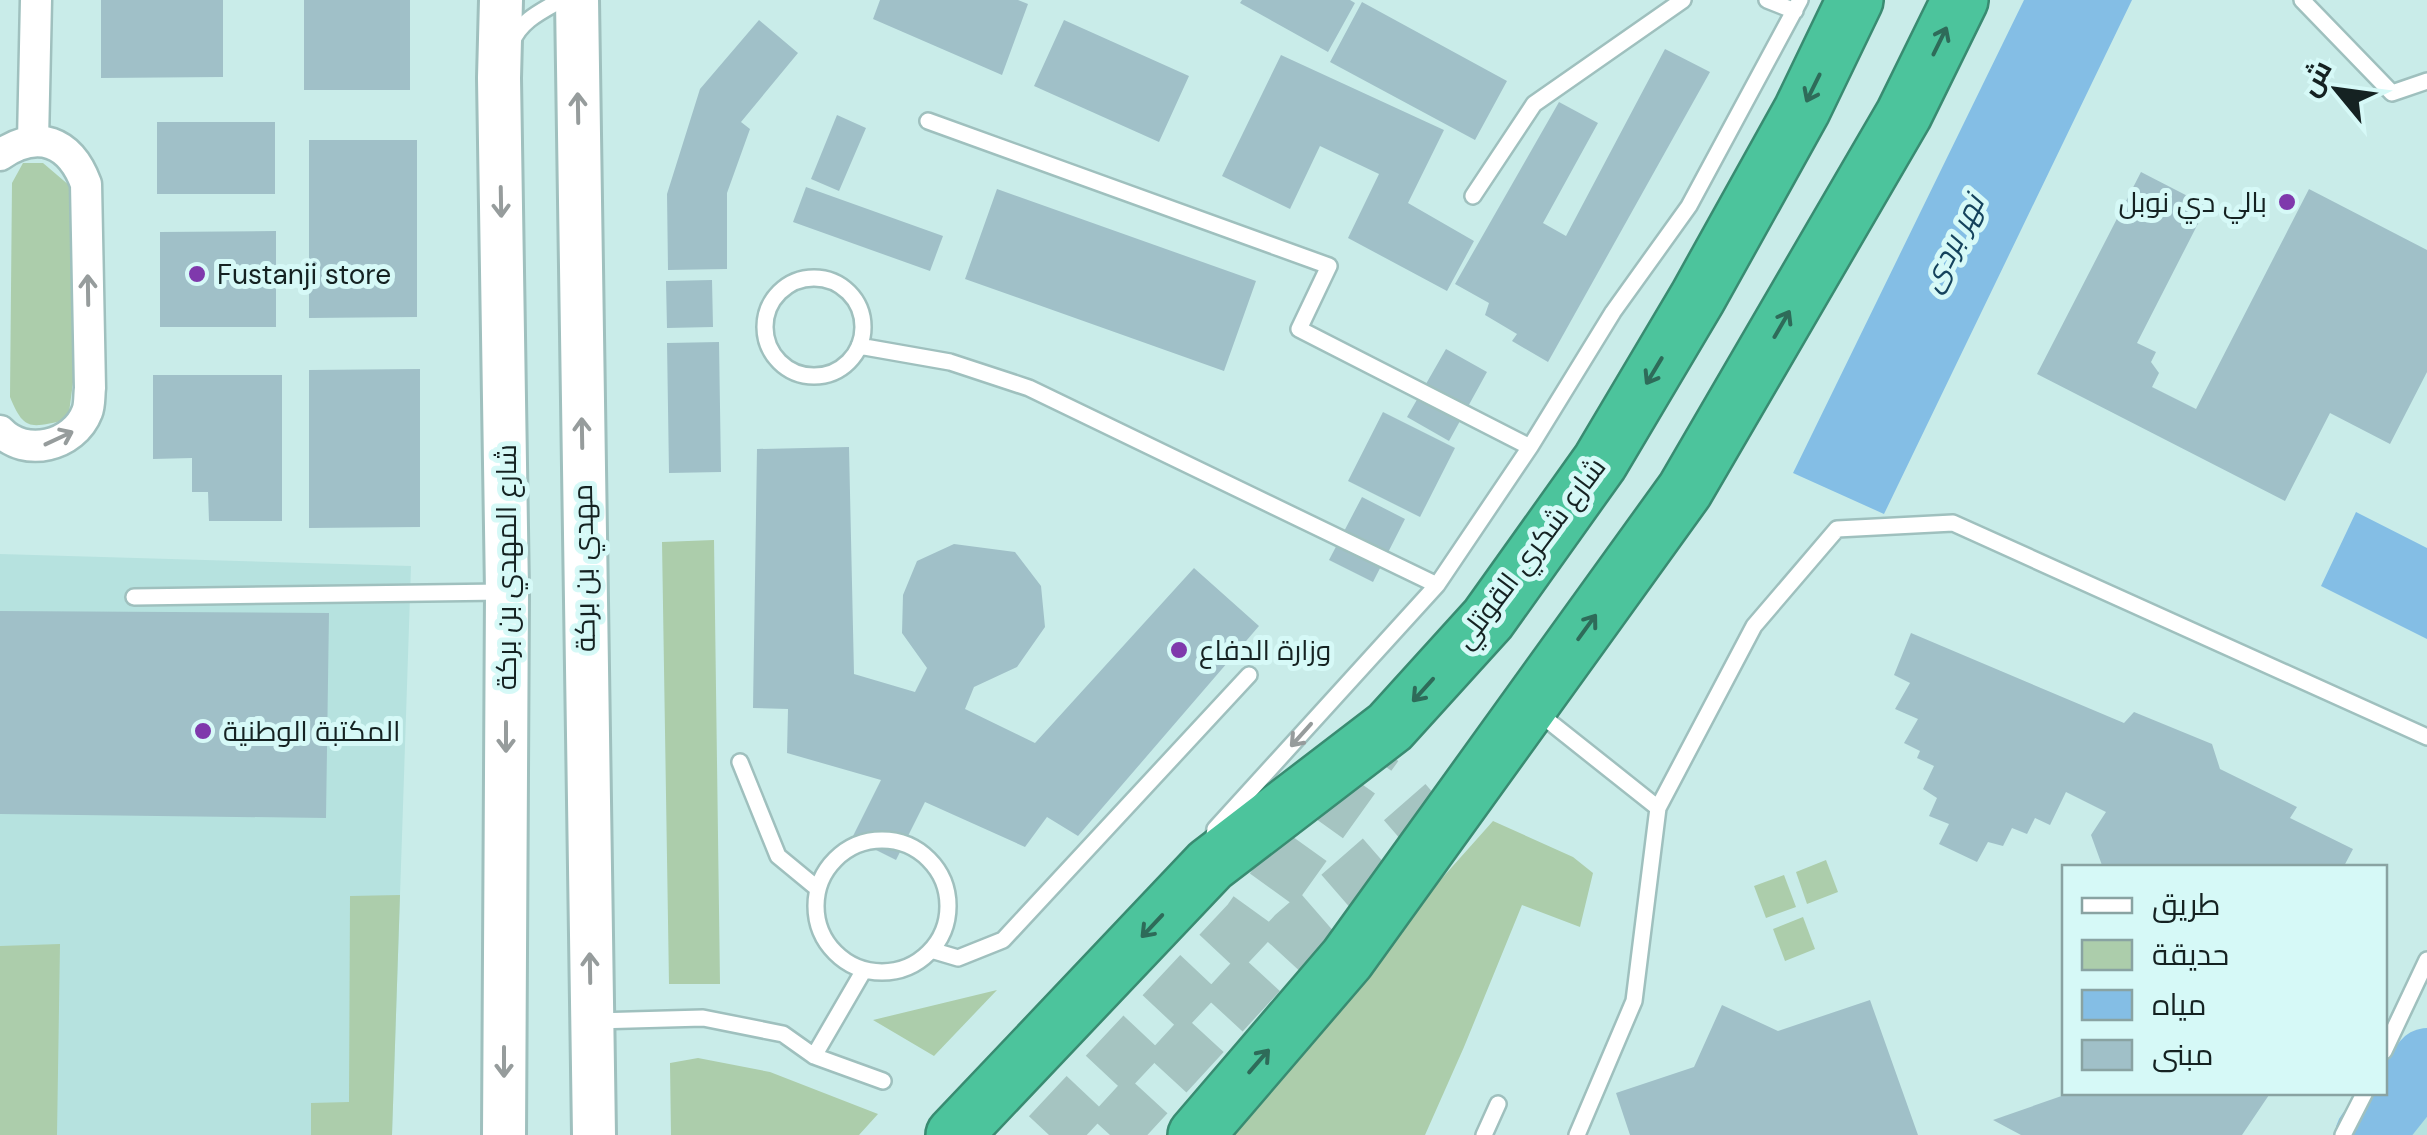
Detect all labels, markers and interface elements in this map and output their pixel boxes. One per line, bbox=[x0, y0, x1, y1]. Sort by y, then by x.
one-way arrow bbox=[1932, 26, 1951, 56]
north arrow bbox=[2287, 40, 2387, 140]
text: ش bbox=[2291, 53, 2340, 103]
one-way arrow bbox=[1802, 72, 1821, 102]
one-way arrow bbox=[568, 92, 587, 124]
place label: بالي دي نوبل bbox=[2118, 184, 2267, 224]
water label: نهر بردى bbox=[1911, 185, 1994, 298]
one-way arrow bbox=[492, 186, 510, 218]
marker: بالي دي نوبل bbox=[2276, 191, 2298, 213]
place label: Fustanji store bbox=[217, 256, 391, 293]
marker: Fustanji store bbox=[186, 263, 208, 285]
one-way arrow bbox=[78, 275, 98, 308]
one-way arrow bbox=[1772, 310, 1792, 339]
one-way arrow bbox=[1644, 357, 1664, 385]
one-way arrow bbox=[572, 417, 592, 450]
one-way arrow bbox=[43, 428, 73, 446]
street label: شارع المهدي بن بركة bbox=[488, 444, 528, 690]
street label: شارع شكري القوتلي bbox=[1446, 450, 1617, 658]
street label: مهدي بن بركة bbox=[564, 484, 607, 652]
one-way arrow bbox=[1576, 613, 1597, 641]
place label: وزارة الدفاع bbox=[1199, 632, 1331, 669]
marker: وزارة الدفاع bbox=[1168, 639, 1190, 661]
one-way arrow bbox=[1411, 677, 1434, 702]
place label: المكتبة الوطنية bbox=[223, 713, 401, 750]
marker: المكتبة الوطنية bbox=[192, 720, 214, 742]
one-way arrow bbox=[497, 721, 516, 753]
one-way arrow bbox=[1289, 722, 1312, 747]
legend bbox=[2062, 865, 2387, 1095]
text: طريق bbox=[2152, 885, 2221, 924]
one-way arrow bbox=[1141, 913, 1164, 938]
text: حديقة bbox=[2152, 935, 2229, 974]
one-way arrow bbox=[581, 952, 600, 984]
text: مياه bbox=[2152, 985, 2206, 1024]
text: مبنى bbox=[2152, 1035, 2213, 1074]
one-way arrow bbox=[494, 1046, 514, 1078]
one-way arrow bbox=[1248, 1049, 1271, 1074]

